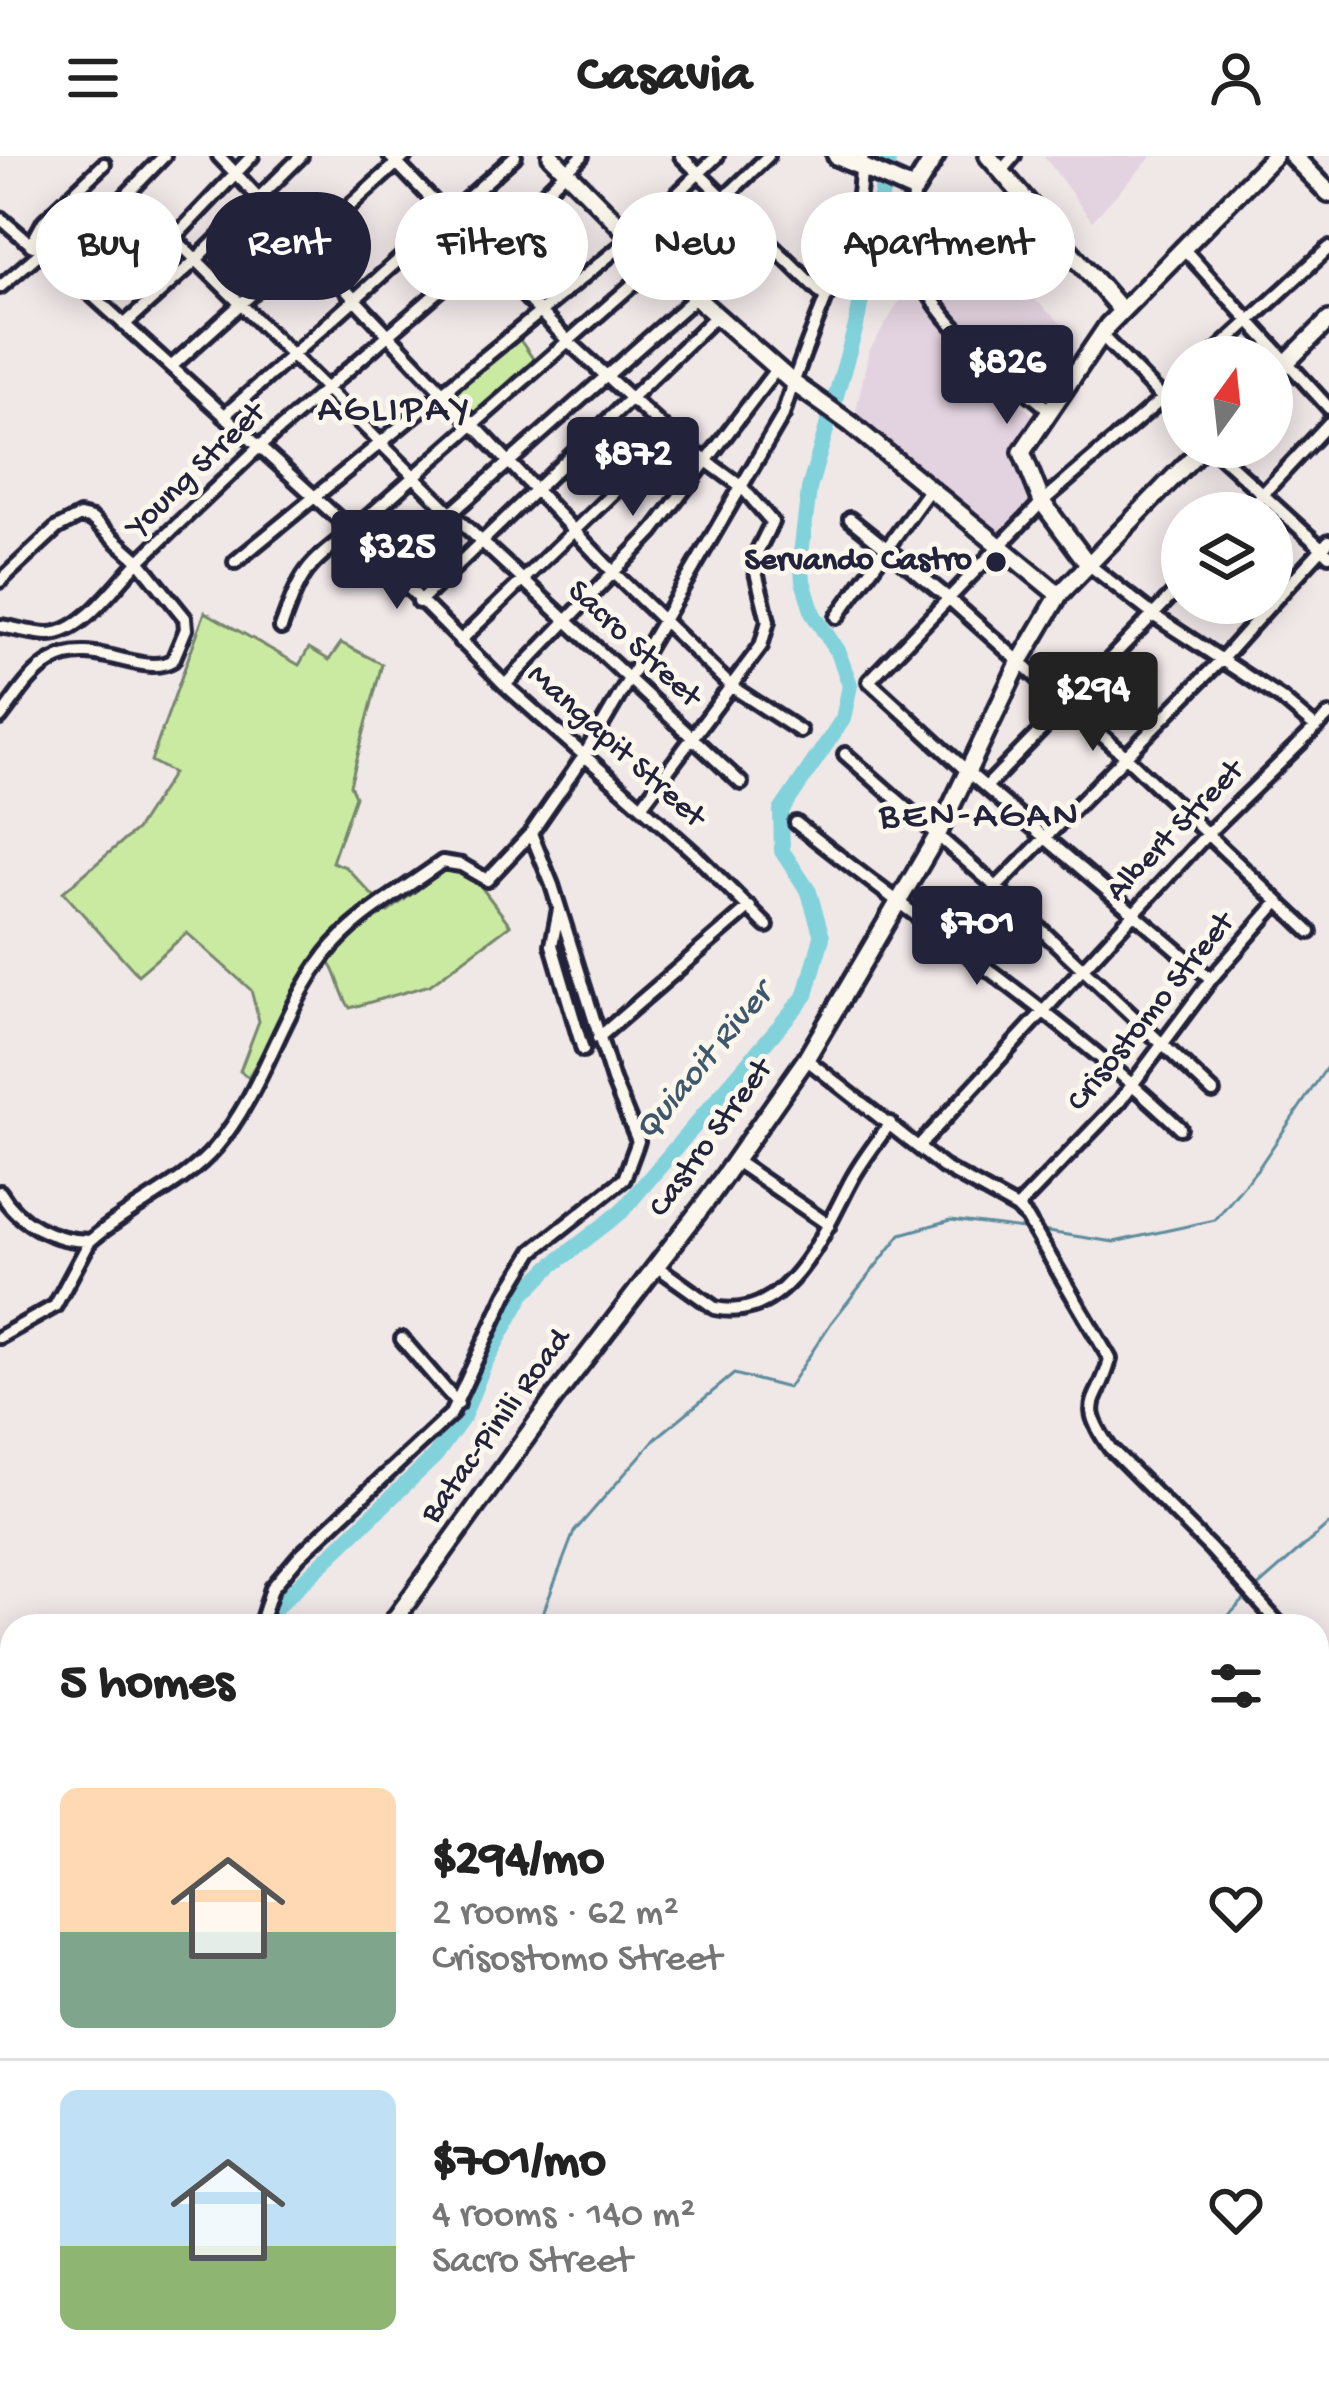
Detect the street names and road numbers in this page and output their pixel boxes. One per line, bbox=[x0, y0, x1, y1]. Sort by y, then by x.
street label: Young Street bbox=[118, 394, 276, 549]
street label: Sacro Street bbox=[558, 573, 710, 718]
street label: Mangapit Street bbox=[518, 657, 714, 839]
street label: Albert Street bbox=[1099, 751, 1255, 911]
street label: Crisostomo Street bbox=[1060, 904, 1245, 1120]
street label: Castro Street bbox=[642, 1050, 784, 1226]
street label: Batac-Pinili Road bbox=[413, 1320, 582, 1532]

